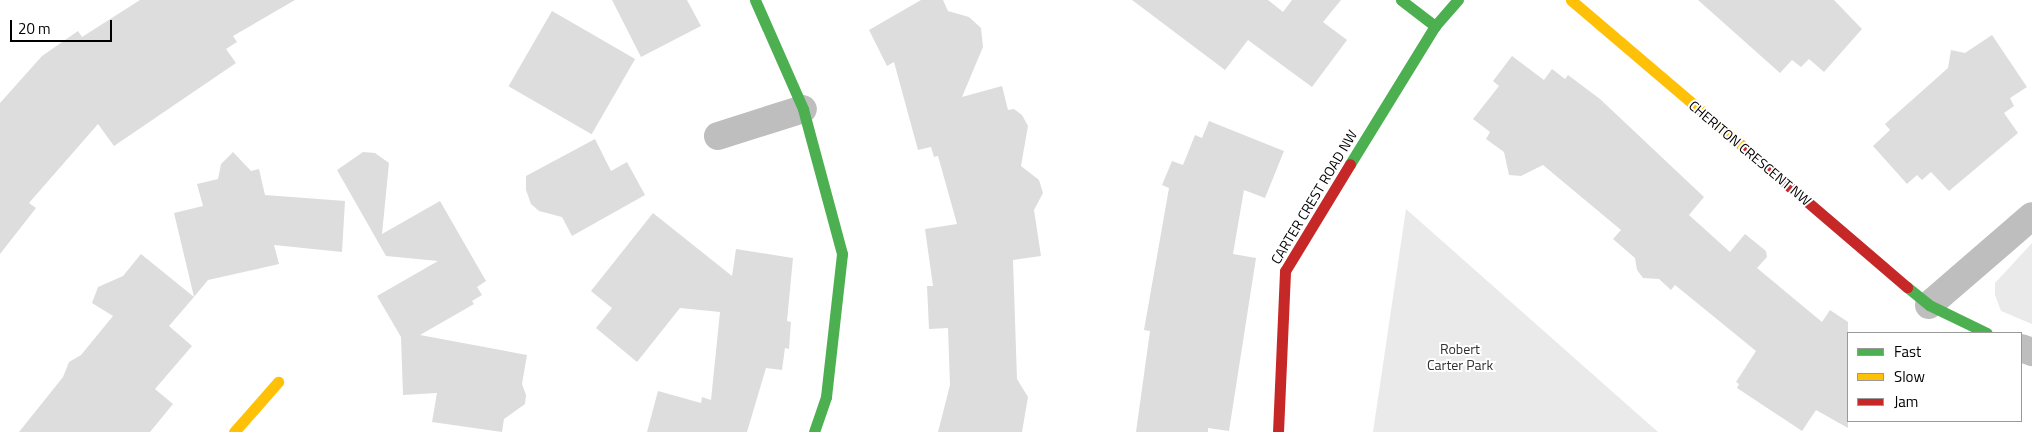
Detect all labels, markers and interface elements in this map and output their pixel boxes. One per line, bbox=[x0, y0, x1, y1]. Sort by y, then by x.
scale bar bbox=[12, 10, 115, 42]
text: 20 m bbox=[18, 17, 51, 40]
street label: CHERITON CRESCENT NW bbox=[1685, 97, 1815, 209]
street label: CARTER CREST ROAD NW bbox=[1267, 127, 1361, 267]
legend bbox=[1847, 332, 2022, 422]
text: Fast bbox=[1894, 340, 1921, 363]
park label: Robert Carter Park bbox=[1427, 341, 1493, 374]
text: Slow bbox=[1894, 365, 1925, 388]
text: Jam bbox=[1894, 390, 1918, 413]

